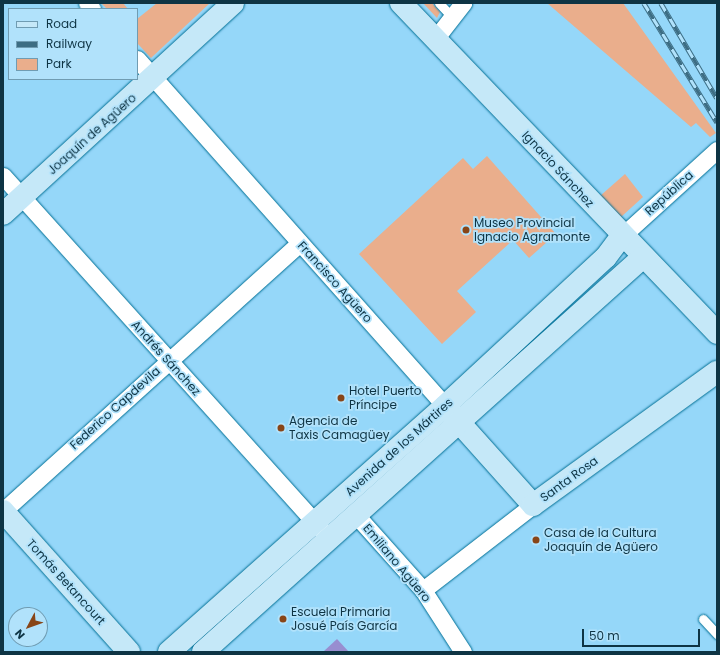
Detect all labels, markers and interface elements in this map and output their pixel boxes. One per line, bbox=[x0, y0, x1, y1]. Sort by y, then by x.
legend bbox=[8, 8, 138, 80]
text: Road bbox=[46, 15, 77, 32]
text: Railway bbox=[46, 35, 92, 52]
text: Park bbox=[46, 55, 72, 72]
street label: Joaquín de Agüero bbox=[45, 91, 139, 177]
street label: Ignacio Sánchez bbox=[519, 128, 597, 210]
street label: República bbox=[642, 168, 696, 218]
place label: Museo Provincial Ignacio Agramonte bbox=[474, 216, 590, 244]
marker: Museo Provincial Ignacio Agramonte bbox=[461, 225, 471, 235]
street label: Francisco Agüero bbox=[295, 238, 375, 326]
street label: Andrés Sánchez bbox=[129, 318, 203, 398]
street label: Federico Capdevila bbox=[67, 364, 163, 452]
place label: Hotel Puerto Príncipe bbox=[349, 384, 422, 412]
marker: Hotel Puerto Príncipe bbox=[336, 393, 346, 403]
street label: Avenida de los Mártires bbox=[342, 395, 456, 499]
place label: Agencia de Taxis Camagüey bbox=[289, 414, 390, 442]
marker: Agencia de Taxis Camagüey bbox=[276, 423, 286, 433]
street label: Santa Rosa bbox=[537, 453, 601, 505]
street label: Emiliano Agüero bbox=[360, 521, 434, 605]
place label: Casa de la Cultura Joaquín de Agüero bbox=[544, 526, 658, 554]
marker: Casa de la Cultura Joaquín de Agüero bbox=[531, 535, 541, 545]
street label: Tomás Betancourt bbox=[24, 536, 108, 628]
place label: Escuela Primaria Josué País García bbox=[291, 605, 397, 633]
north arrow bbox=[8, 607, 48, 647]
marker: Escuela Primaria Josué País García bbox=[278, 614, 288, 624]
scale bar bbox=[584, 621, 702, 647]
text: N bbox=[11, 626, 28, 643]
text: 50 m bbox=[589, 627, 620, 644]

